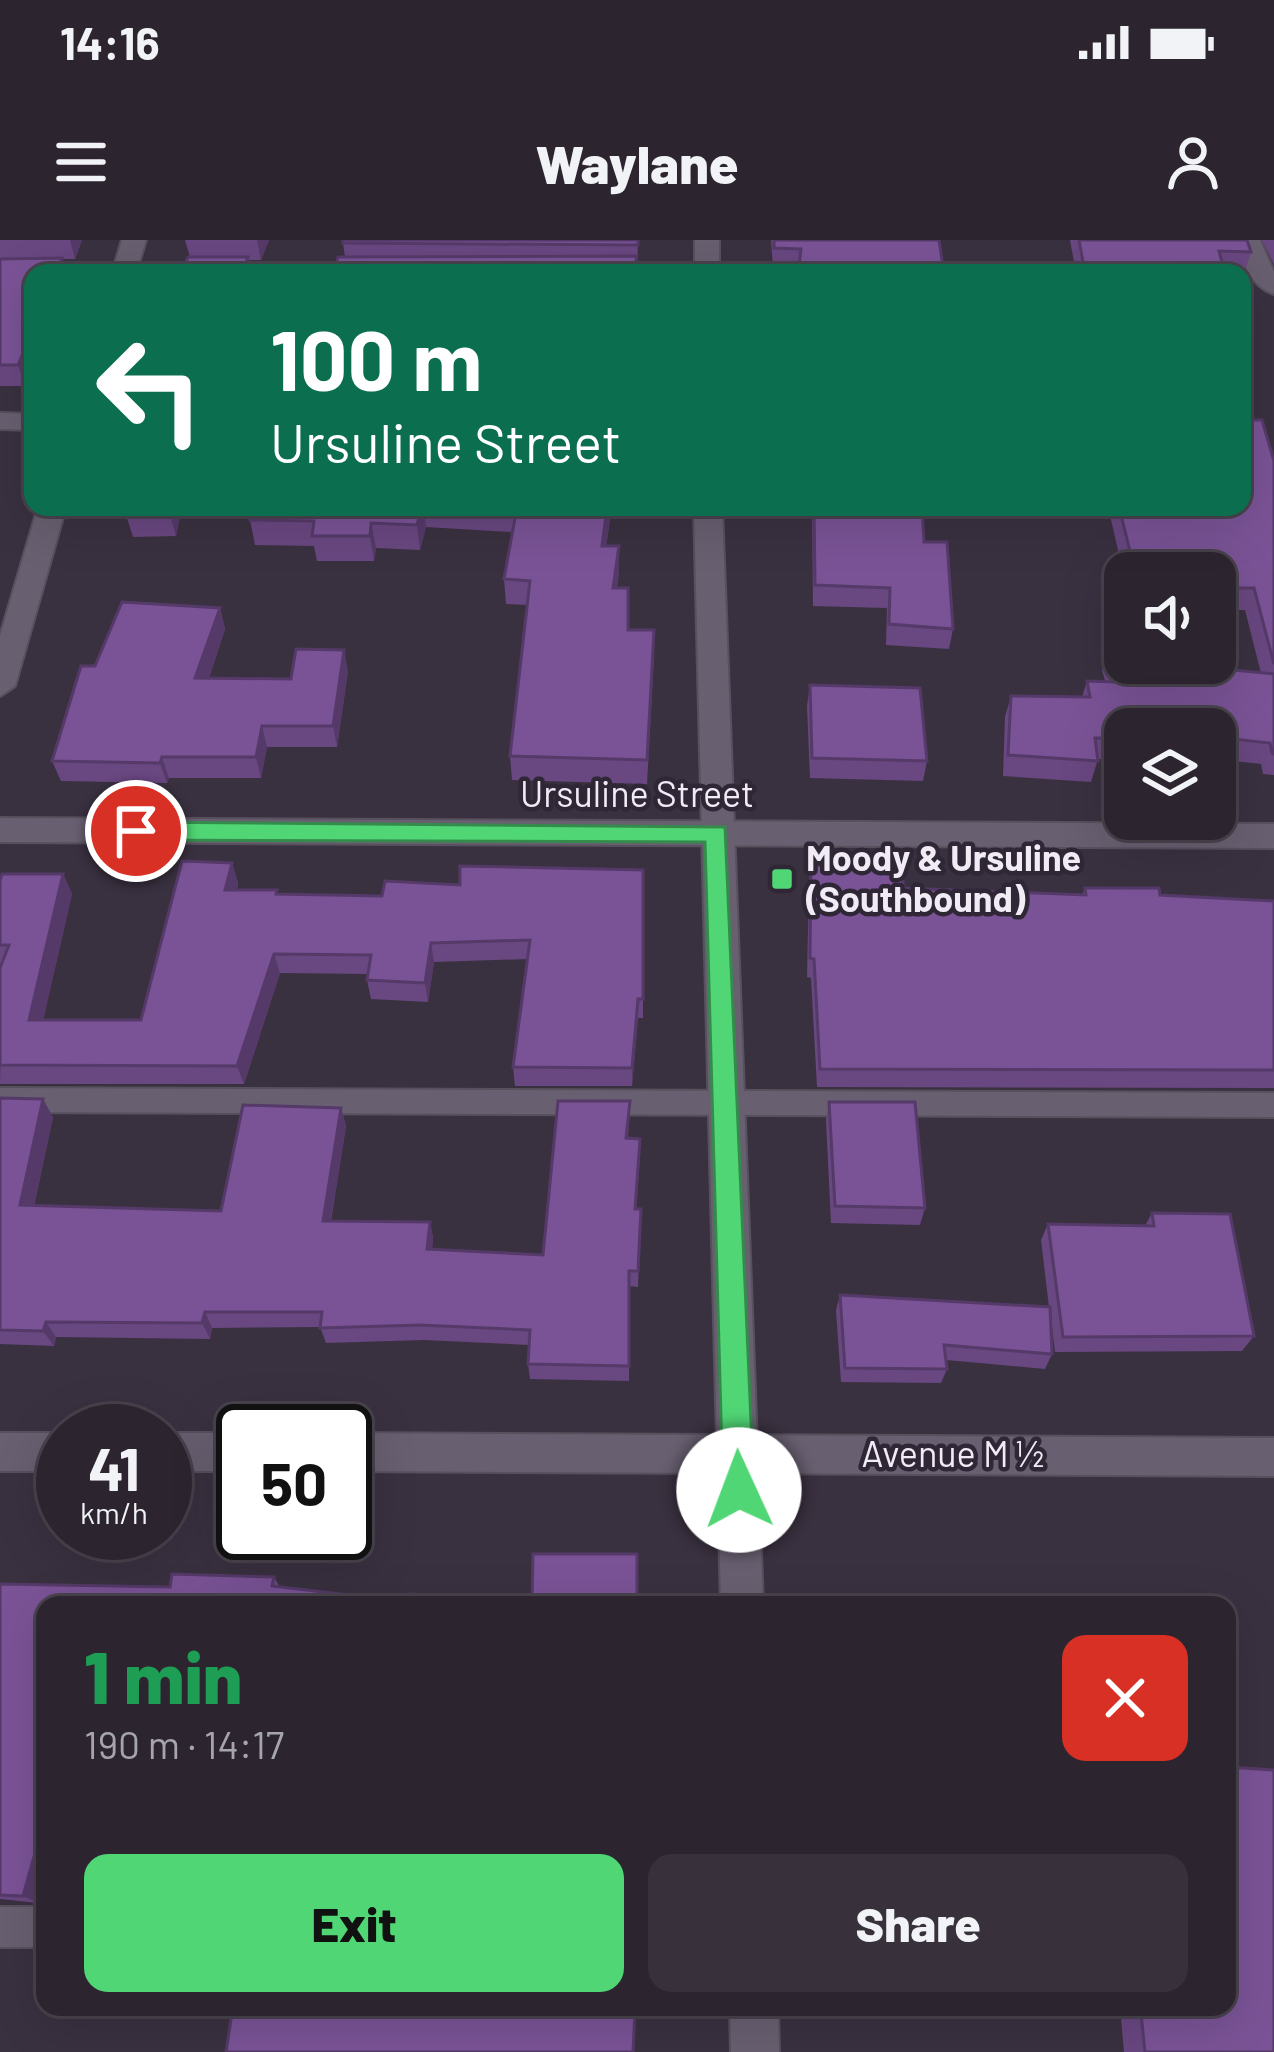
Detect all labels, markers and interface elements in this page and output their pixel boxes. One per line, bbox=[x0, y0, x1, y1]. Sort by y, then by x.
text: 14:16 bbox=[60, 15, 160, 69]
icon: menu bbox=[48, 129, 114, 195]
icon: person bbox=[1160, 129, 1226, 195]
text: Waylane bbox=[536, 130, 739, 195]
text: 100 m bbox=[270, 307, 482, 408]
icon: left bbox=[72, 312, 228, 468]
text: Ursuline Street bbox=[270, 409, 621, 474]
map controls bbox=[1104, 552, 1236, 840]
button: sound bbox=[1104, 552, 1236, 684]
button: layers bbox=[1104, 708, 1236, 840]
street label: Ursuline Street bbox=[520, 771, 754, 814]
pin bbox=[85, 780, 187, 882]
icon: arrive bbox=[103, 798, 169, 864]
place label: Moody & Ursuline (Southbound) bbox=[805, 835, 1081, 919]
marker: Moody & Ursuline (Southbound) bbox=[769, 866, 795, 892]
speed limit sign: 50 bbox=[216, 1404, 372, 1560]
position arrow bbox=[676, 1427, 802, 1553]
text: 41 bbox=[88, 1431, 140, 1503]
street label: Avenue M ½ bbox=[861, 1431, 1045, 1474]
text: km/h bbox=[80, 1494, 148, 1530]
text: 1 min bbox=[84, 1632, 242, 1718]
button: close bbox=[1062, 1635, 1188, 1761]
text: 190 m · 14:17 bbox=[84, 1720, 284, 1767]
button: Exit bbox=[84, 1854, 624, 1992]
button: Share bbox=[648, 1854, 1188, 1992]

